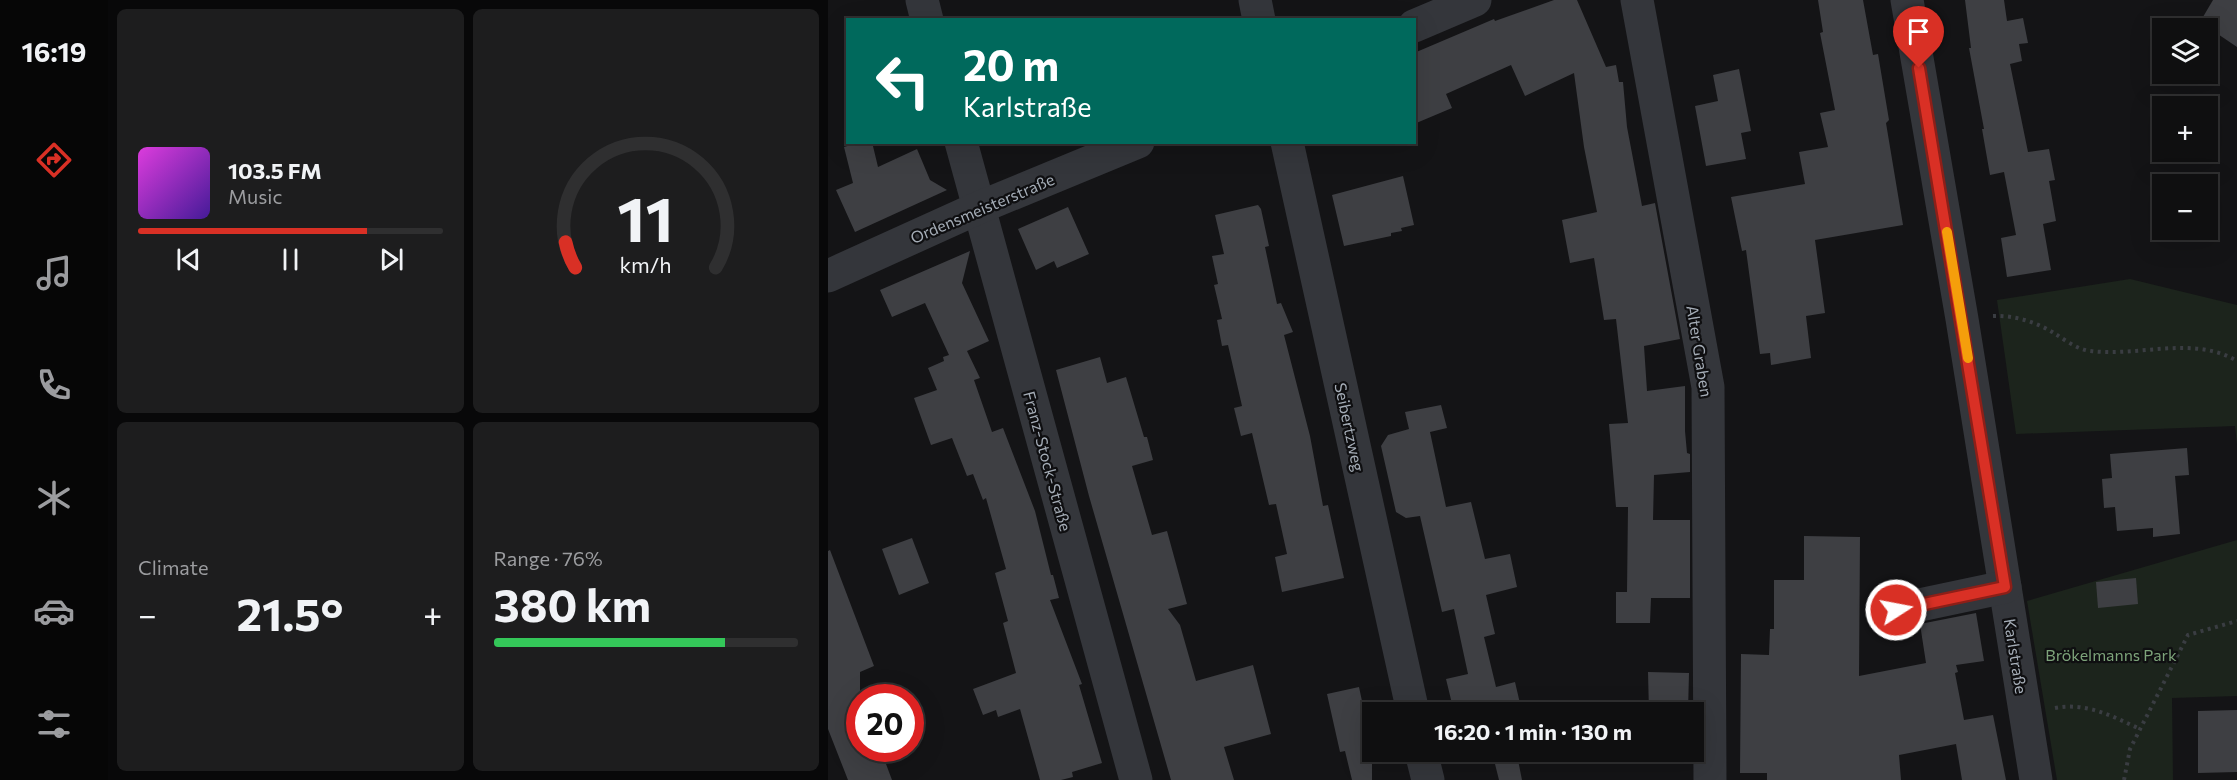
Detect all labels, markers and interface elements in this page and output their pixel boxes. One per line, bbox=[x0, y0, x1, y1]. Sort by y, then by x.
pin bbox=[1893, 6, 1944, 68]
icon: arrive bbox=[1902, 15, 1935, 48]
map controls bbox=[2152, 18, 2218, 240]
button: layers bbox=[2152, 18, 2218, 84]
text: 16:19 bbox=[22, 35, 86, 68]
text: 20 m bbox=[963, 38, 1059, 90]
icon: left bbox=[864, 42, 942, 120]
text: Karlstraße bbox=[963, 90, 1091, 123]
button: + bbox=[2152, 96, 2218, 162]
icon: directions bbox=[33, 139, 75, 181]
text: 103.5 FM bbox=[228, 157, 322, 184]
street label: Ordensmeisterstraße bbox=[907, 169, 1057, 247]
button: − bbox=[2152, 174, 2218, 240]
text: 11 bbox=[618, 179, 674, 255]
text: Music bbox=[228, 184, 282, 208]
icon: previous bbox=[172, 243, 205, 276]
icon: pause bbox=[274, 243, 307, 276]
icon: next bbox=[375, 243, 408, 276]
icon: music bbox=[33, 252, 75, 294]
text: km/h bbox=[620, 252, 672, 278]
street label: Alter Graben bbox=[1683, 304, 1717, 398]
icon: phone bbox=[33, 364, 75, 406]
street label: Seibertzweg bbox=[1331, 381, 1369, 473]
street label: Franz-Stock-Straße bbox=[1020, 389, 1076, 533]
icon: climate bbox=[33, 477, 75, 519]
text: Range · 76% bbox=[494, 546, 603, 570]
text: Climate bbox=[138, 555, 208, 579]
text: 380 km bbox=[494, 576, 651, 631]
position arrow bbox=[1864, 578, 1928, 642]
text: 21.5° bbox=[236, 585, 343, 640]
icon: car bbox=[33, 590, 75, 632]
text: − bbox=[138, 593, 157, 634]
text: + bbox=[423, 593, 443, 634]
street label: Karlstraße bbox=[2001, 617, 2031, 695]
park label: Brökelmanns Park bbox=[2045, 645, 2177, 664]
speed limit sign: 20 bbox=[846, 684, 924, 762]
icon: filters bbox=[33, 703, 75, 745]
text: 16:20 · 1 min · 130 m bbox=[1434, 718, 1632, 745]

